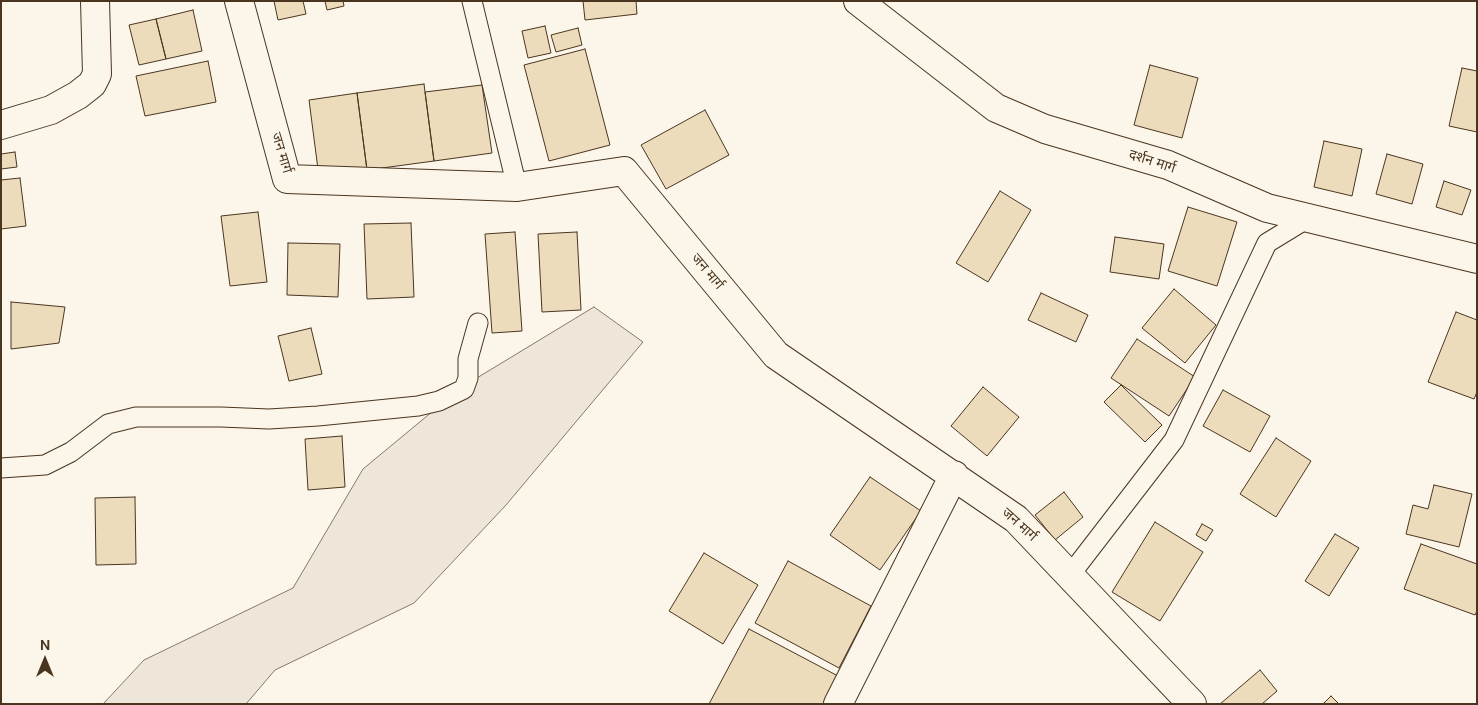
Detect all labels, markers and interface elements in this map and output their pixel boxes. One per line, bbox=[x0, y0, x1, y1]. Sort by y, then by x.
street label: जन मार्ग bbox=[267, 131, 295, 175]
street label: दर्शन मार्ग bbox=[1126, 147, 1178, 177]
street label: जन मार्ग bbox=[687, 251, 727, 293]
street label: जन मार्ग bbox=[998, 505, 1040, 545]
north arrow bbox=[20, 635, 70, 685]
text: N bbox=[40, 636, 50, 654]

